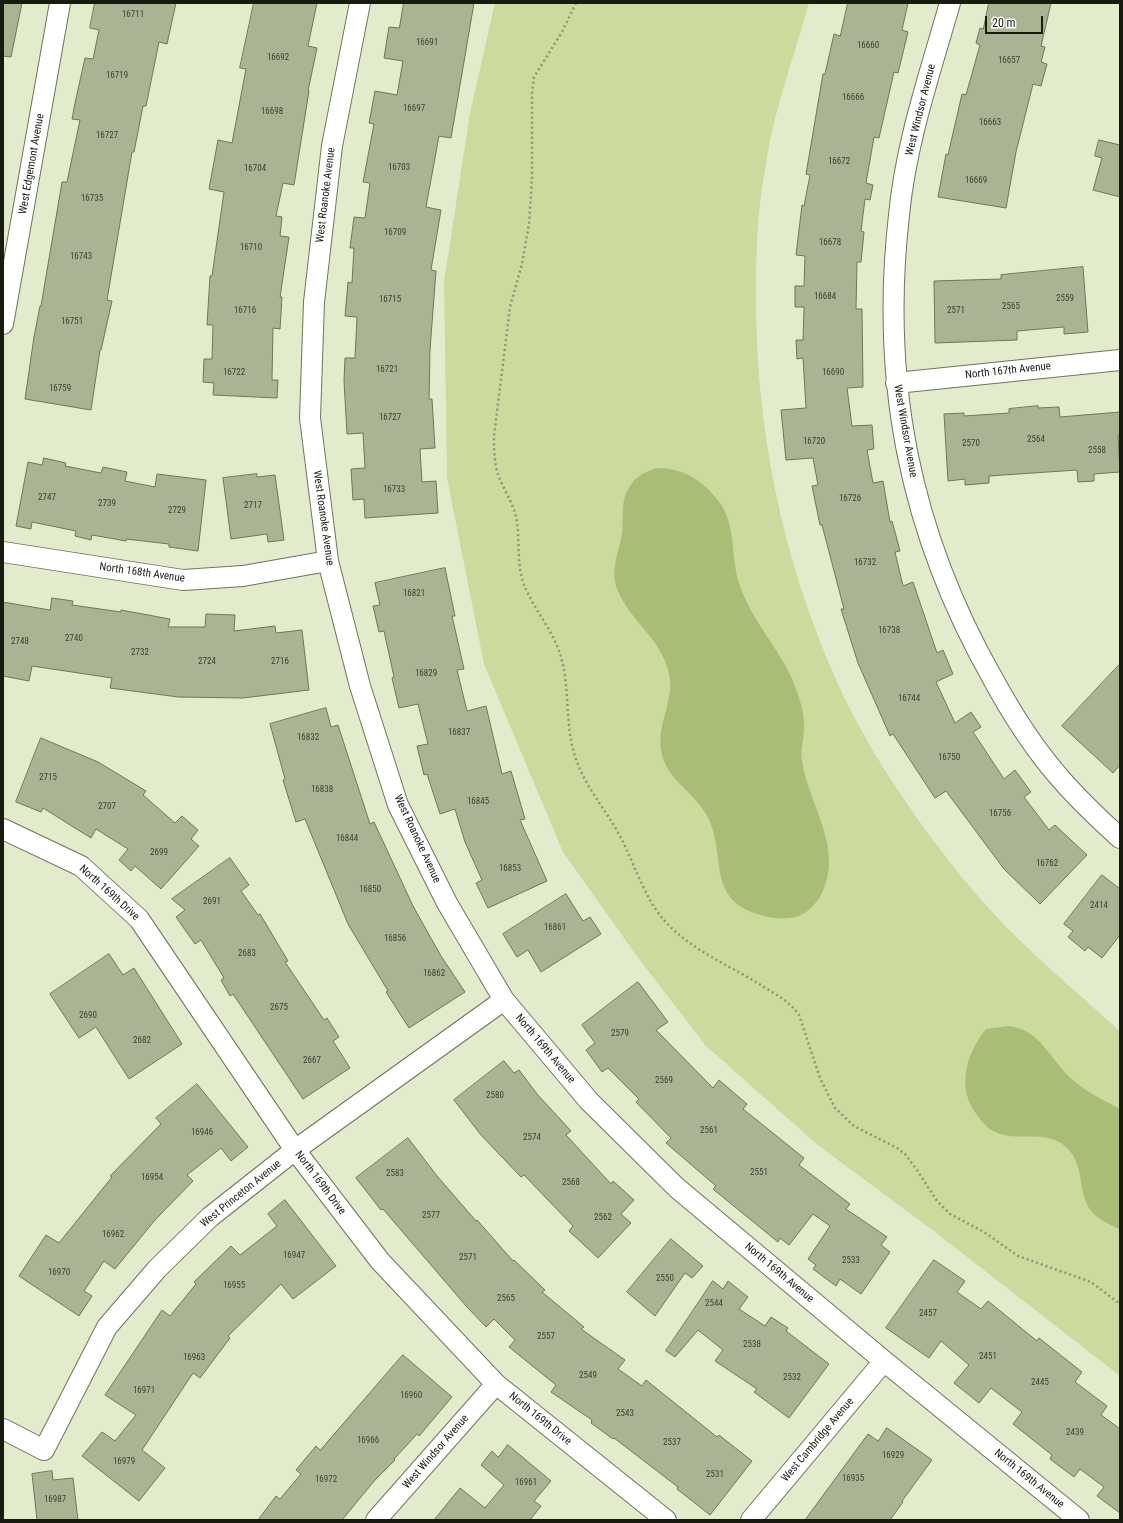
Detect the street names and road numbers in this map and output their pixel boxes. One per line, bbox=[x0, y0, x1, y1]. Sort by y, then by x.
street label: West Windsor Avenue bbox=[903, 63, 939, 157]
street label: West Edgemont Avenue bbox=[17, 113, 47, 215]
street label: West Roanoke Avenue bbox=[314, 147, 338, 243]
street label: North 167th Avenue bbox=[964, 360, 1052, 382]
street label: West Windsor Avenue bbox=[890, 384, 920, 478]
street label: West Roanoke Avenue bbox=[310, 470, 336, 566]
street label: North 168th Avenue bbox=[98, 560, 186, 586]
street label: West Roanoke Avenue bbox=[391, 793, 443, 885]
street label: North 169th Drive bbox=[76, 863, 142, 923]
street label: North 169th Avenue bbox=[512, 1012, 578, 1086]
street label: North 169th Drive bbox=[292, 1149, 348, 1217]
street label: West Princeton Avenue bbox=[198, 1157, 284, 1231]
street label: North 169th Avenue bbox=[742, 1240, 816, 1306]
street label: North 169th Drive bbox=[506, 1390, 574, 1448]
street label: West Cambridge Avenue bbox=[779, 1395, 857, 1485]
street label: West Windsor Avenue bbox=[400, 1412, 472, 1492]
street label: North 169th Avenue bbox=[991, 1447, 1067, 1511]

